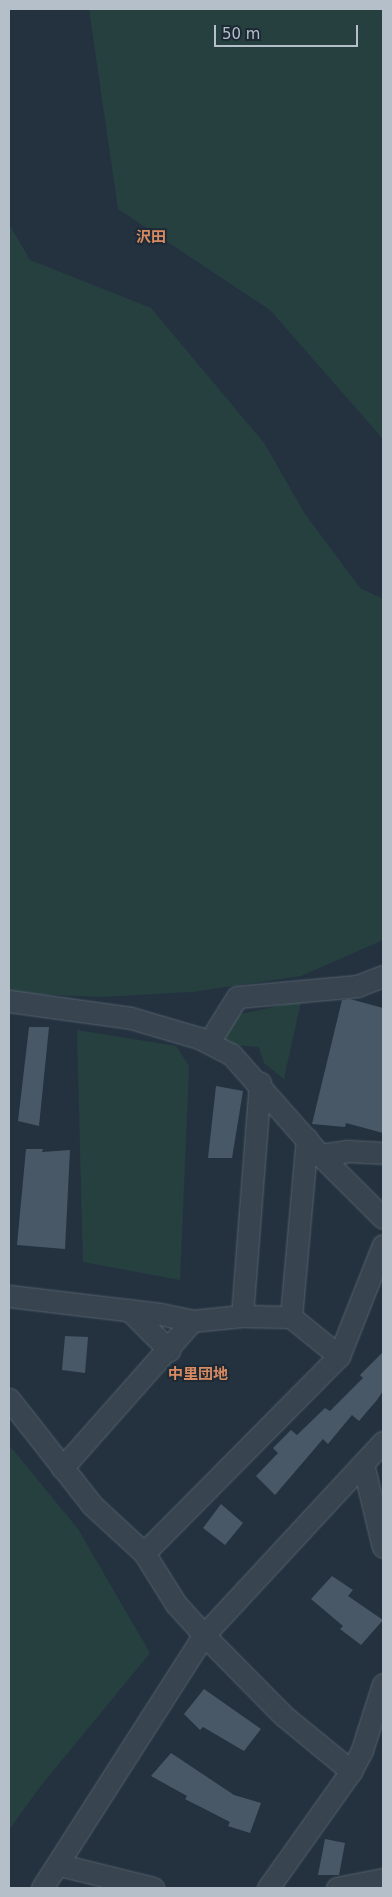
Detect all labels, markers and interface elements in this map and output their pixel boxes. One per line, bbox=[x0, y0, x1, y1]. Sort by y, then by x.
scale bar bbox=[217, 15, 361, 47]
text: 50 m bbox=[222, 25, 260, 43]
district label: 沢田 bbox=[136, 229, 166, 247]
district label: 中里団地 bbox=[168, 1366, 228, 1384]

